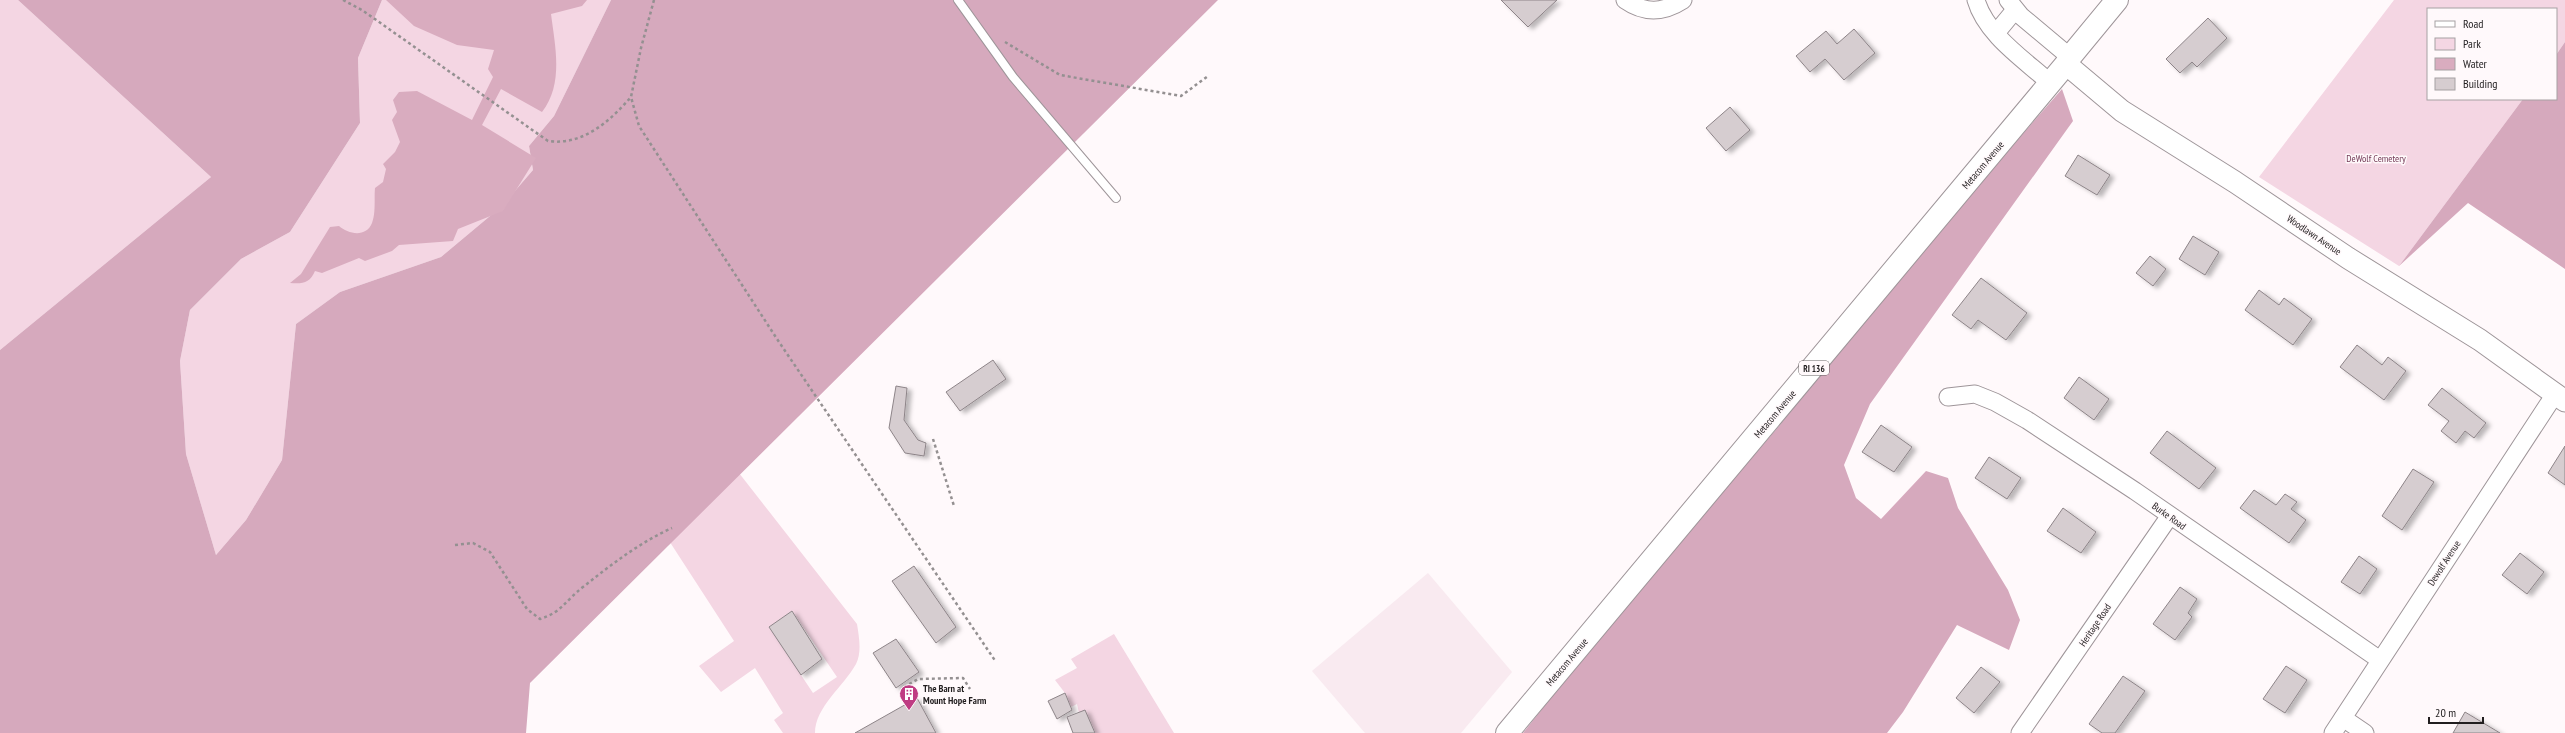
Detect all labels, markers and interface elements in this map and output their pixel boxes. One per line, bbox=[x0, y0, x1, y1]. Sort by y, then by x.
legend bbox=[2427, 8, 2557, 100]
text: Road bbox=[2463, 16, 2483, 31]
text: Park bbox=[2463, 36, 2481, 51]
text: Water bbox=[2463, 56, 2488, 71]
text: Building bbox=[2463, 76, 2498, 91]
street label: Metacom Avenue bbox=[1959, 138, 2007, 192]
park label: DeWolf Cemetery bbox=[2346, 152, 2406, 165]
street label: Woodlawn Avenue bbox=[2284, 212, 2344, 258]
road number: RI 136 bbox=[1799, 361, 1829, 375]
street label: Metacom Avenue bbox=[1751, 387, 1799, 441]
street label: Burke Road bbox=[2149, 499, 2189, 533]
street label: Dewolf Avenue bbox=[2425, 538, 2463, 588]
street label: Heritage Road bbox=[2076, 601, 2114, 649]
street label: Metacom Avenue bbox=[1543, 635, 1591, 689]
place label: The Barn at Mount Hope Farm bbox=[923, 682, 987, 707]
building icon: The Barn at Mount Hope Farm bbox=[898, 683, 920, 711]
scale bar bbox=[2429, 699, 2483, 725]
text: 20 m bbox=[2435, 705, 2456, 720]

